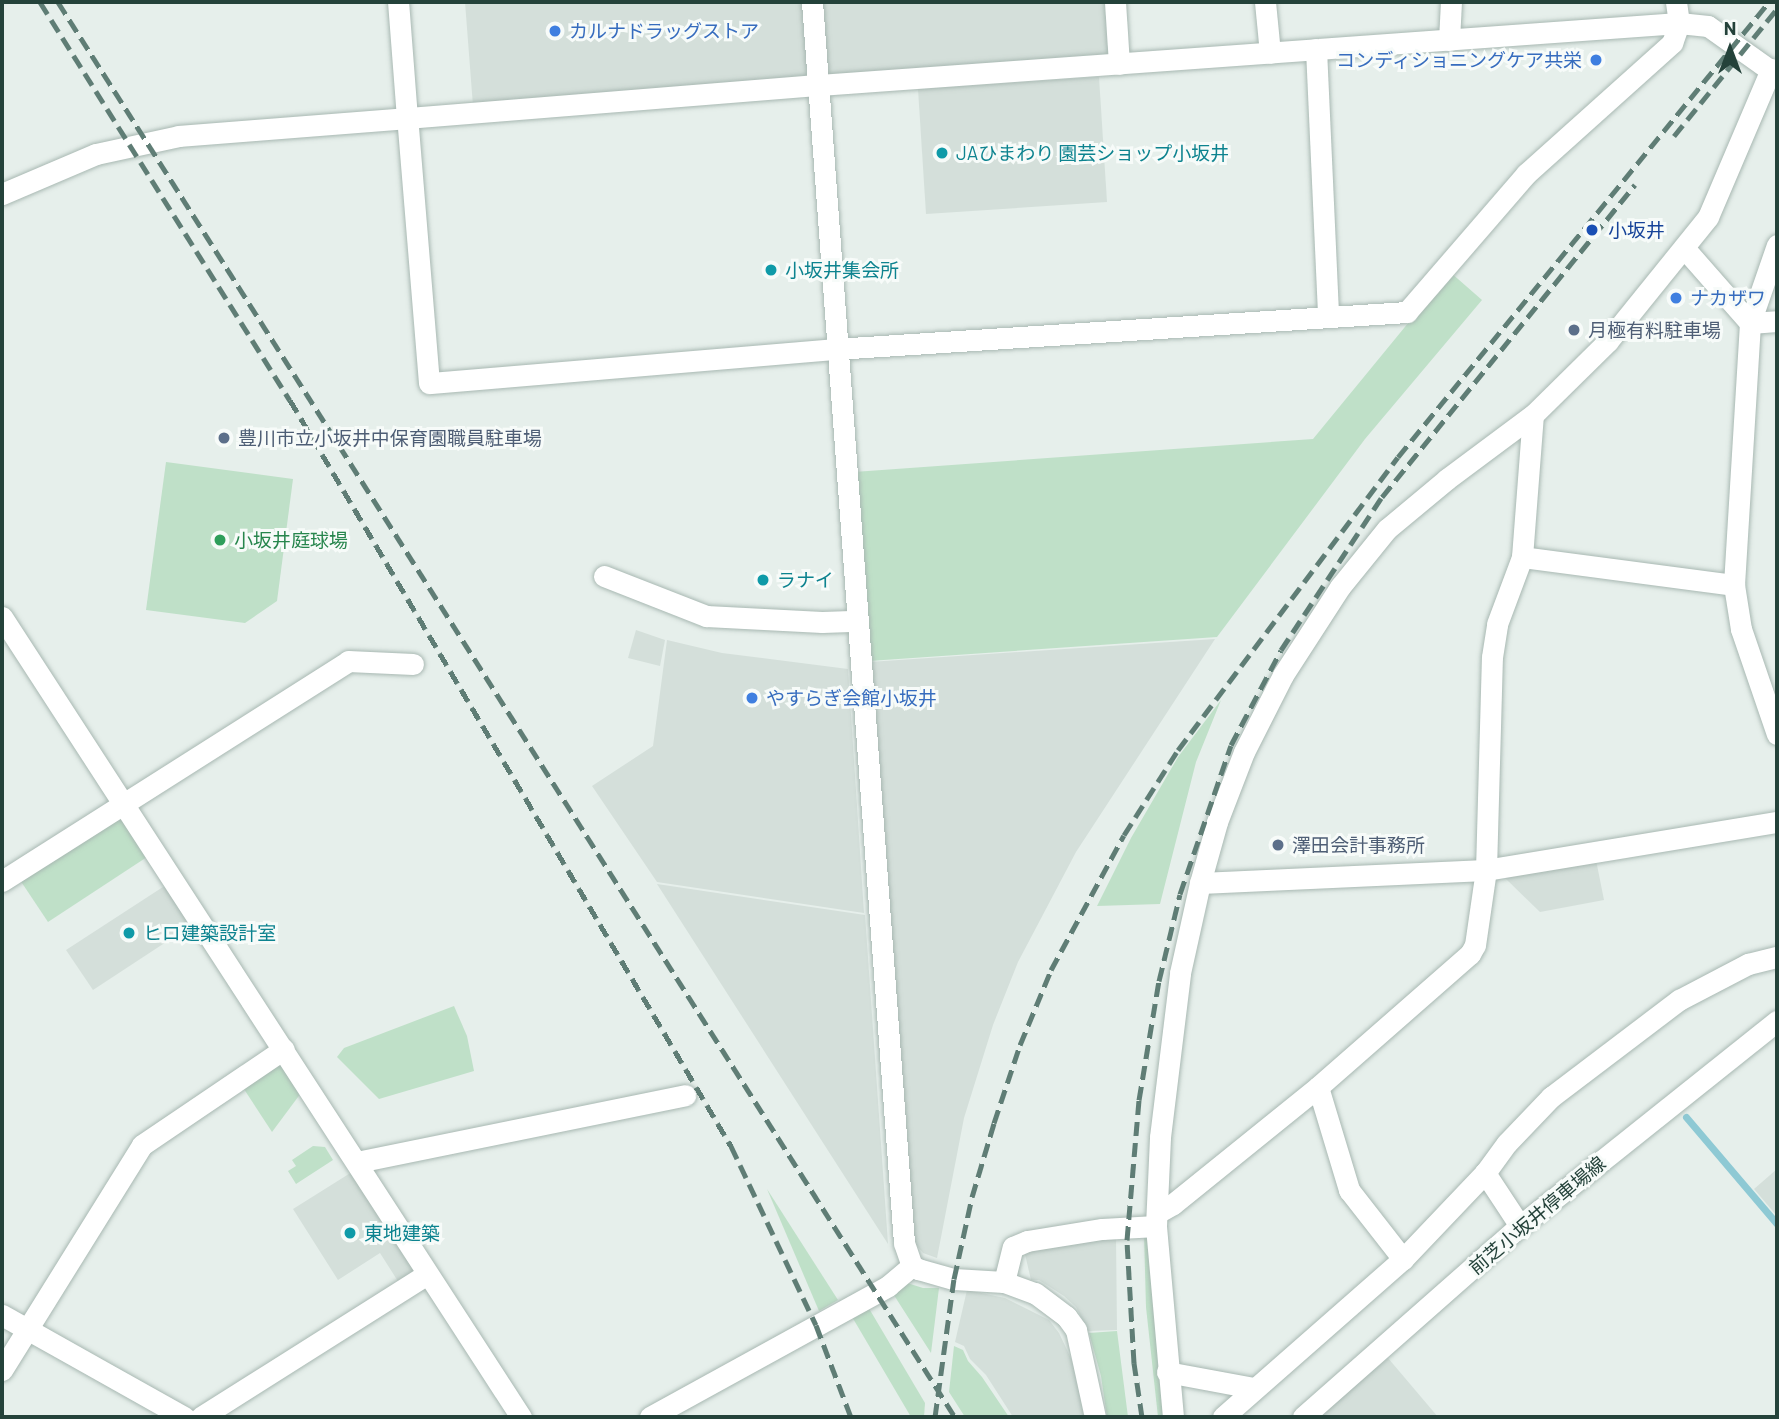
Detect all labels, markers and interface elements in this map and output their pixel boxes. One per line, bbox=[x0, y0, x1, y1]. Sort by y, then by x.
north arrow bbox=[1695, 14, 1765, 84]
text: N bbox=[1724, 16, 1736, 39]
place label: カルナドラッグストア bbox=[569, 20, 759, 42]
marker: カルナドラッグストア bbox=[547, 23, 563, 39]
place label: コンディショニングケア共栄 bbox=[1335, 49, 1582, 71]
marker: コンディショニングケア共栄 bbox=[1588, 52, 1604, 68]
place label: JAひまわり 園芸ショップ小坂井 bbox=[956, 142, 1229, 164]
marker: JAひまわり 園芸ショップ小坂井 bbox=[934, 145, 950, 161]
place label: 小坂井 bbox=[1608, 219, 1665, 241]
marker: 小坂井 bbox=[1582, 220, 1602, 240]
place label: 小坂井集会所 bbox=[785, 259, 899, 281]
marker: 小坂井集会所 bbox=[763, 262, 779, 278]
place label: ナカザワ bbox=[1690, 287, 1766, 309]
marker: ナカザワ bbox=[1668, 290, 1684, 306]
place label: 月極有料駐車場 bbox=[1588, 319, 1721, 341]
marker: 月極有料駐車場 bbox=[1566, 322, 1582, 338]
place label: 豊川市立小坂井中保育園職員駐車場 bbox=[238, 427, 542, 449]
marker: 豊川市立小坂井中保育園職員駐車場 bbox=[216, 430, 232, 446]
place label: 小坂井庭球場 bbox=[234, 529, 348, 551]
marker: 小坂井庭球場 bbox=[212, 532, 228, 548]
place label: ラナイ bbox=[777, 569, 834, 591]
marker: ラナイ bbox=[755, 572, 771, 588]
place label: やすらぎ会館小坂井 bbox=[766, 687, 937, 709]
marker: やすらぎ会館小坂井 bbox=[744, 690, 760, 706]
place label: 澤田会計事務所 bbox=[1292, 834, 1425, 856]
marker: 澤田会計事務所 bbox=[1270, 837, 1286, 853]
place label: ヒロ建築設計室 bbox=[143, 922, 276, 944]
marker: ヒロ建築設計室 bbox=[121, 925, 137, 941]
street label: 前芝小坂井停車場線 bbox=[1464, 1151, 1610, 1279]
place label: 東地建築 bbox=[364, 1222, 440, 1244]
marker: 東地建築 bbox=[342, 1225, 358, 1241]

